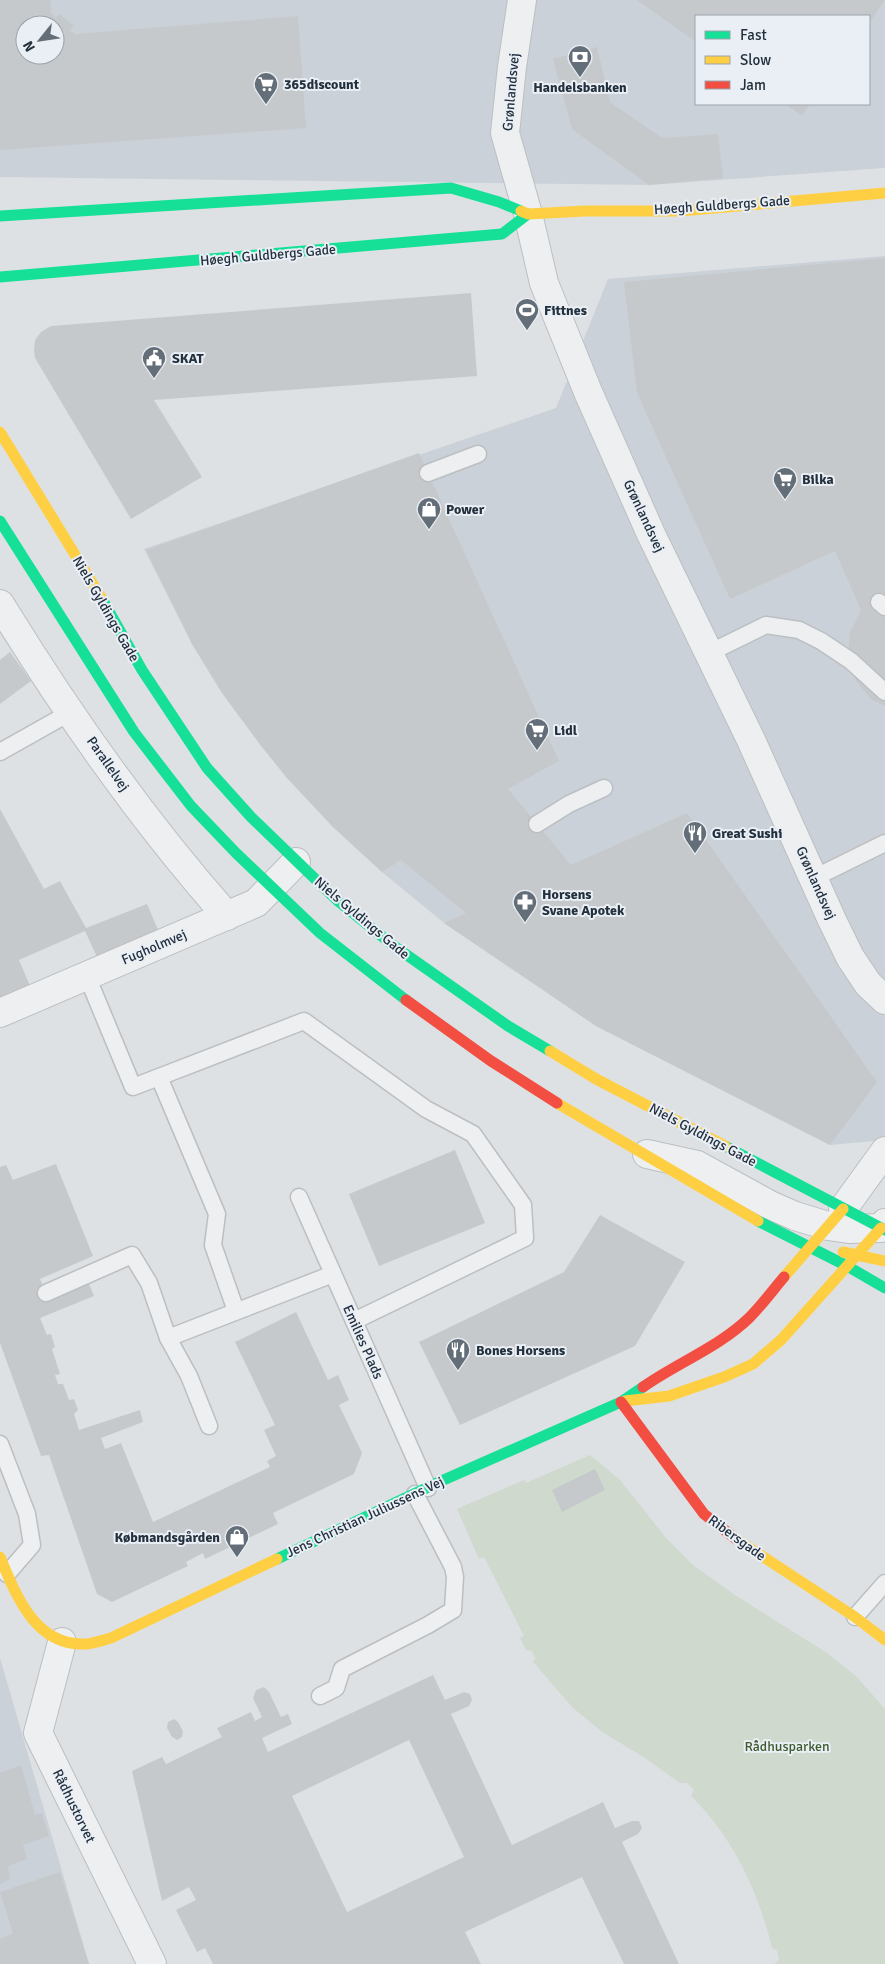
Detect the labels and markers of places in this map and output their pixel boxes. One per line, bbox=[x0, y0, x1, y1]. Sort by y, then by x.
bank icon: Handelsbanken bbox=[567, 44, 593, 78]
supermarket icon: 365discount bbox=[253, 71, 279, 105]
place label: 365discount bbox=[284, 76, 360, 93]
place label: Handelsbanken bbox=[533, 79, 627, 96]
sports icon: Fittnes bbox=[514, 297, 540, 331]
place label: Fittnes bbox=[544, 302, 587, 319]
public building icon: SKAT bbox=[141, 345, 167, 379]
place label: SKAT bbox=[172, 350, 205, 367]
supermarket icon: Bilka bbox=[772, 466, 798, 500]
place label: Bilka bbox=[802, 471, 834, 488]
shop icon: Power bbox=[416, 496, 442, 530]
place label: Power bbox=[446, 501, 485, 518]
supermarket icon: Lidl bbox=[524, 717, 550, 751]
place label: Lidl bbox=[554, 722, 578, 739]
restaurant icon: Great Sushi bbox=[682, 820, 708, 854]
place label: Great Sushi bbox=[712, 825, 782, 842]
place label: Horsens Svane Apotek bbox=[542, 886, 625, 919]
pharmacy icon: Horsens Svane Apotek bbox=[512, 889, 538, 923]
restaurant icon: Bones Horsens bbox=[445, 1337, 471, 1371]
place label: Bones Horsens bbox=[476, 1342, 565, 1359]
shop icon: Købmandsgården bbox=[224, 1524, 250, 1558]
place label: Købmandsgården bbox=[114, 1529, 220, 1546]

